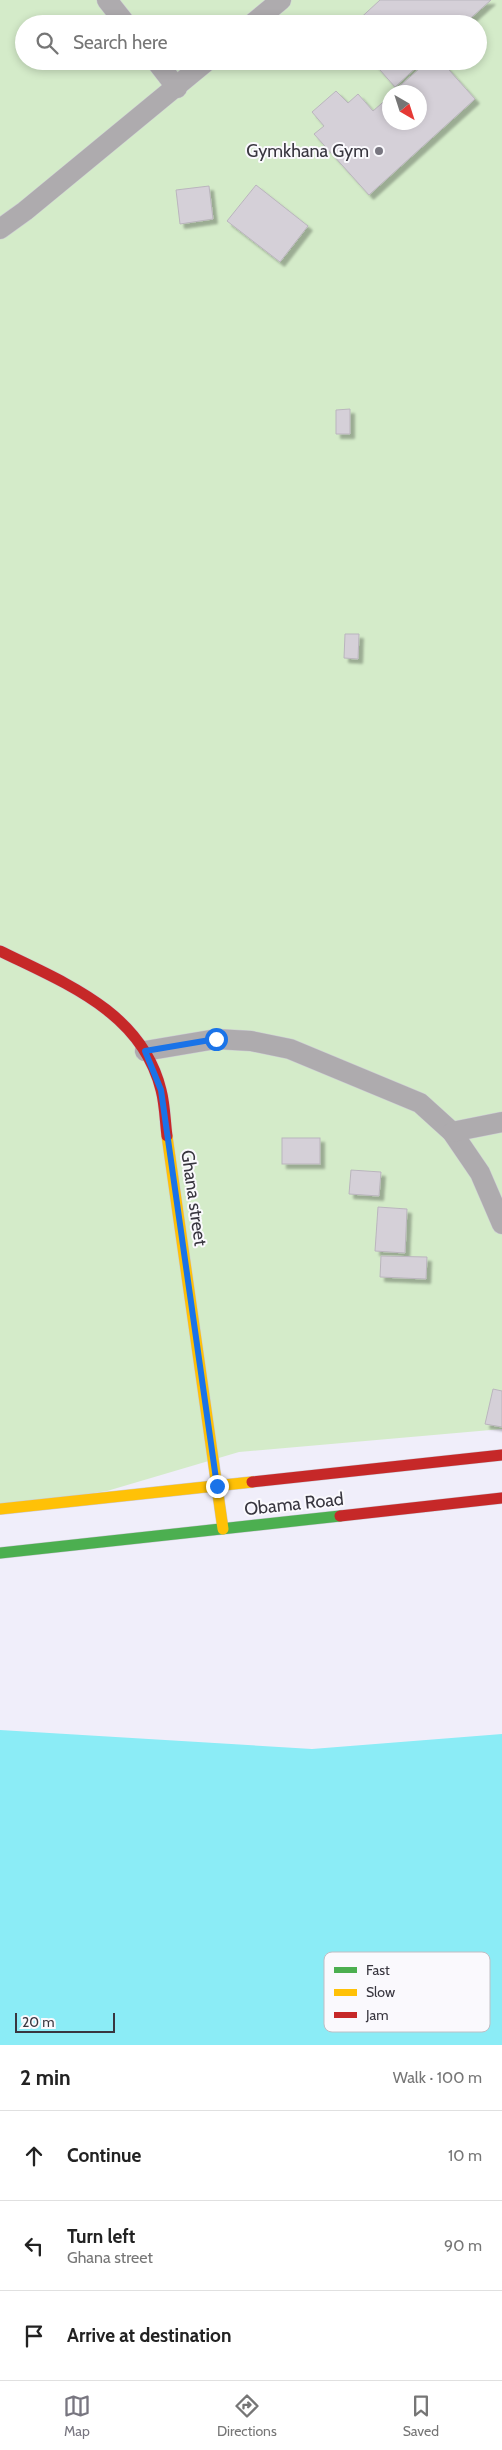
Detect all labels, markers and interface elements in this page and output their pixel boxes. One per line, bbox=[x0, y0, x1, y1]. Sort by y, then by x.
search box bbox=[15, 15, 487, 70]
icon: search bbox=[33, 29, 61, 57]
text: Search here bbox=[73, 31, 167, 54]
north arrow bbox=[382, 85, 427, 130]
place label: Gymkhana Gym bbox=[246, 140, 369, 162]
marker: Gymkhana Gym bbox=[373, 145, 385, 157]
route start bbox=[205, 1028, 228, 1051]
street label: Ghana street bbox=[176, 1149, 212, 1247]
route end bbox=[206, 1475, 229, 1498]
street label: Obama Road bbox=[243, 1488, 345, 1520]
legend bbox=[324, 1952, 490, 2032]
text: Fast bbox=[366, 1961, 390, 1979]
text: Slow bbox=[366, 1983, 395, 2001]
text: Jam bbox=[365, 2006, 388, 2024]
scale bar bbox=[15, 2010, 115, 2033]
text: 20 m bbox=[22, 2013, 55, 2031]
text: 2 min bbox=[20, 2065, 71, 2090]
text: Walk · 100 m bbox=[393, 2068, 482, 2087]
icon: ahead bbox=[20, 2142, 48, 2170]
text: Continue bbox=[67, 2144, 141, 2167]
text: 10 m bbox=[448, 2146, 482, 2165]
text: Turn left bbox=[67, 2225, 135, 2248]
icon: left bbox=[20, 2232, 48, 2260]
text: 90 m bbox=[444, 2236, 482, 2255]
text: Ghana street bbox=[67, 2248, 153, 2267]
icon: arrive bbox=[20, 2322, 48, 2350]
text: Arrive at destination bbox=[67, 2324, 231, 2347]
tab: Map bbox=[63, 2392, 91, 2440]
tab: Directions bbox=[217, 2392, 277, 2440]
tab: Saved bbox=[403, 2392, 439, 2440]

